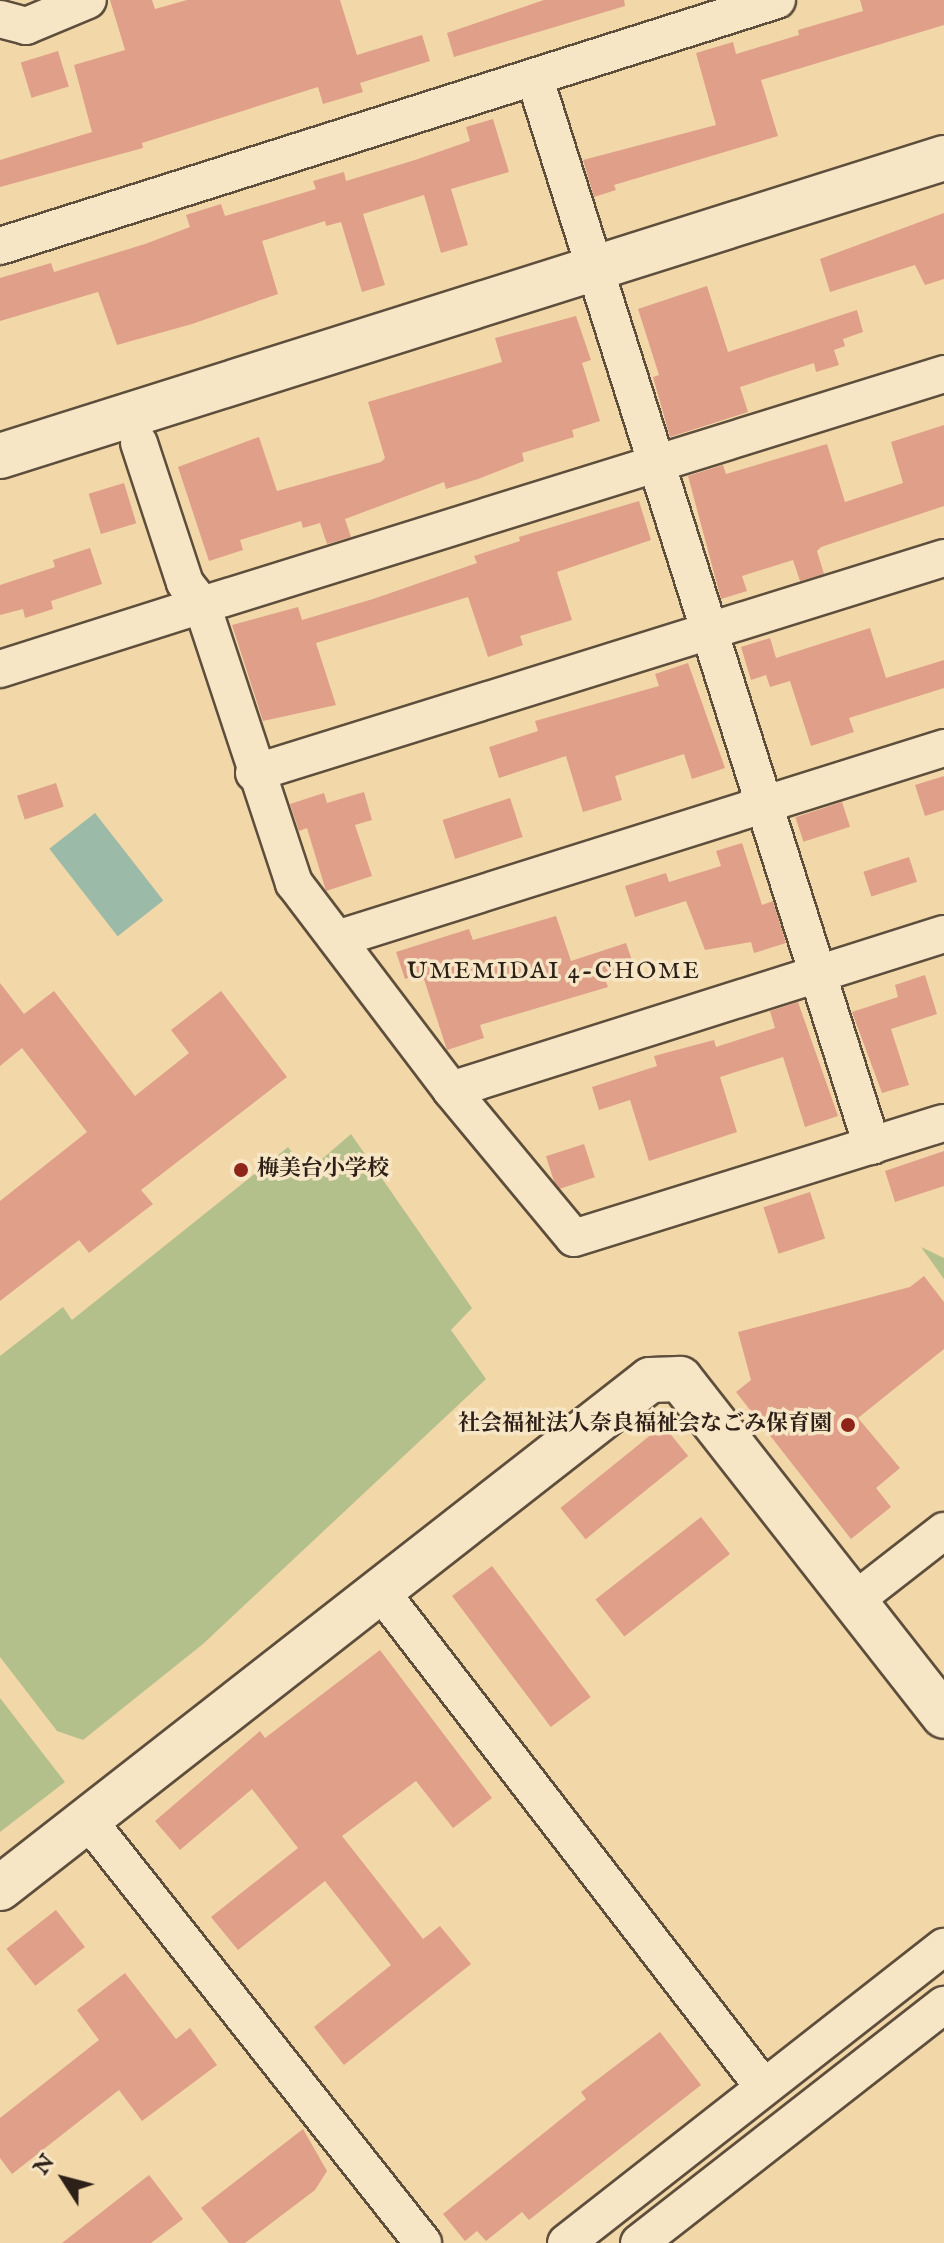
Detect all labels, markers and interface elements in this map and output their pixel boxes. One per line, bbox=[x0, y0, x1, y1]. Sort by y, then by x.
district label: UMEMIDAI 4-CHOME bbox=[407, 958, 701, 986]
place label: 梅美台小学校 bbox=[257, 1157, 389, 1183]
marker: 梅美台小学校 bbox=[232, 1161, 250, 1179]
place label: 社会福祉法人奈良福祉会なごみ保育園 bbox=[458, 1412, 832, 1438]
marker: 社会福祉法人奈良福祉会なごみ保育園 bbox=[839, 1416, 857, 1434]
north arrow bbox=[24, 2139, 104, 2219]
text: N bbox=[28, 2149, 62, 2181]

